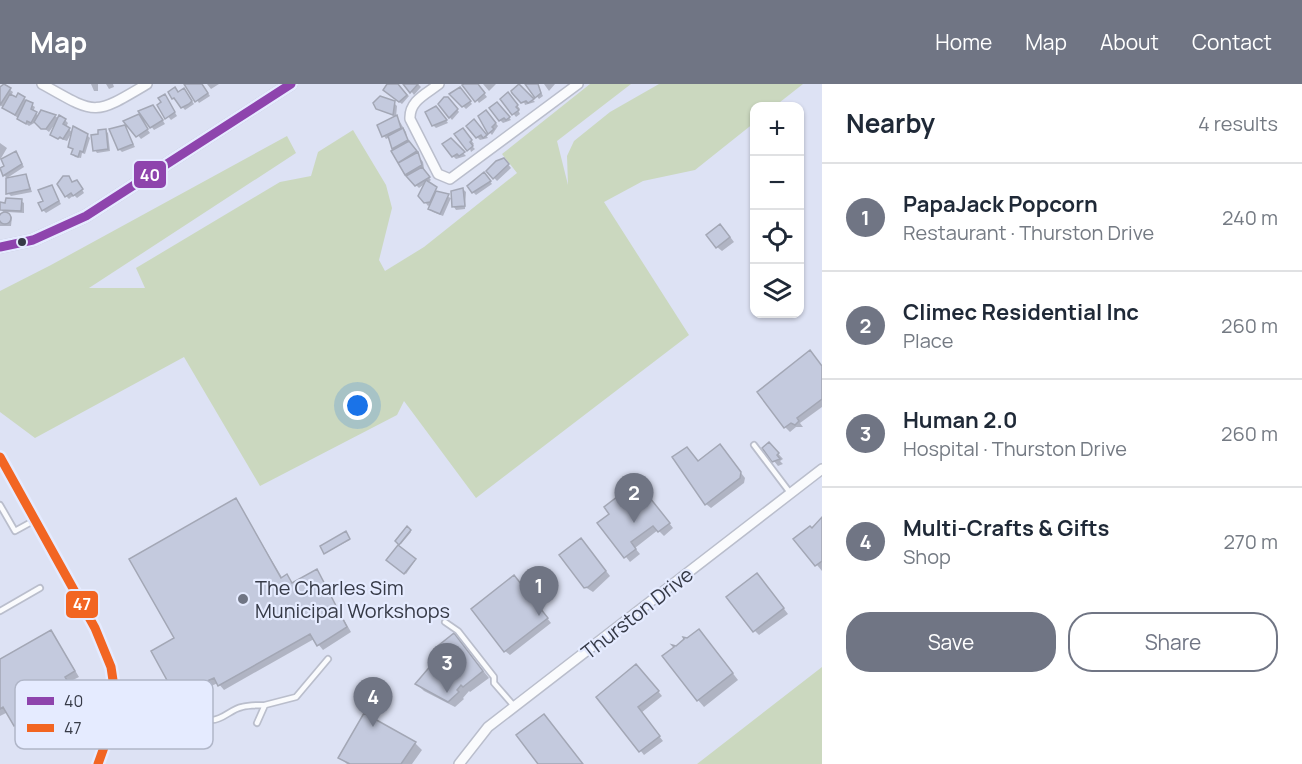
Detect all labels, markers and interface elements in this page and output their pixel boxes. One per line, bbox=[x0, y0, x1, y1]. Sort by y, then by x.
text: Map bbox=[30, 23, 87, 61]
text: Home bbox=[935, 28, 992, 56]
text: Map bbox=[1025, 28, 1067, 56]
text: About bbox=[1100, 28, 1159, 56]
text: Contact bbox=[1192, 28, 1272, 56]
map controls bbox=[750, 102, 804, 318]
button: + bbox=[750, 102, 804, 156]
text: Nearby bbox=[846, 105, 935, 141]
text: 4 results bbox=[1198, 110, 1278, 137]
button: − bbox=[750, 156, 804, 210]
line badge: 40 bbox=[133, 160, 167, 189]
text: 40 bbox=[140, 164, 160, 186]
text: PapaJack Popcorn bbox=[903, 189, 1098, 219]
text: 1 bbox=[861, 204, 870, 231]
text: 240 m bbox=[1222, 204, 1278, 231]
button: locate bbox=[750, 210, 804, 264]
text: Restaurant · Thurston Drive bbox=[903, 219, 1154, 246]
unlabelled marker bbox=[16, 236, 28, 248]
button: layers bbox=[750, 264, 804, 318]
text: Climec Residential Inc bbox=[903, 297, 1139, 327]
text: 2 bbox=[860, 312, 871, 339]
text: 260 m bbox=[1221, 312, 1278, 339]
text: Place bbox=[903, 327, 953, 354]
your location bbox=[343, 391, 372, 420]
text: Human 2.0 bbox=[903, 405, 1018, 435]
text: 3 bbox=[860, 420, 871, 447]
text: 260 m bbox=[1221, 420, 1278, 447]
text: Hospital · Thurston Drive bbox=[903, 435, 1127, 462]
pin: 2 bbox=[614, 474, 654, 523]
text: Multi-Crafts & Gifts bbox=[903, 513, 1109, 543]
text: 4 bbox=[859, 528, 872, 555]
text: 270 m bbox=[1223, 528, 1278, 555]
text: Shop bbox=[903, 543, 951, 570]
street label: Thurston Drive bbox=[575, 561, 699, 665]
pin: 1 bbox=[520, 566, 558, 616]
place label: The Charles Sim Municipal Workshops bbox=[255, 574, 450, 624]
line badge: 47 bbox=[65, 590, 99, 619]
marker: The Charles Sim Municipal Workshops bbox=[236, 592, 250, 606]
text: 47 bbox=[73, 593, 91, 615]
button: Save bbox=[846, 612, 1056, 672]
button: Share bbox=[1068, 612, 1278, 672]
pin: 3 bbox=[428, 644, 466, 693]
pin: 4 bbox=[354, 678, 392, 727]
legend bbox=[15, 680, 213, 749]
text: 40 bbox=[64, 690, 83, 712]
text: 47 bbox=[64, 717, 81, 739]

